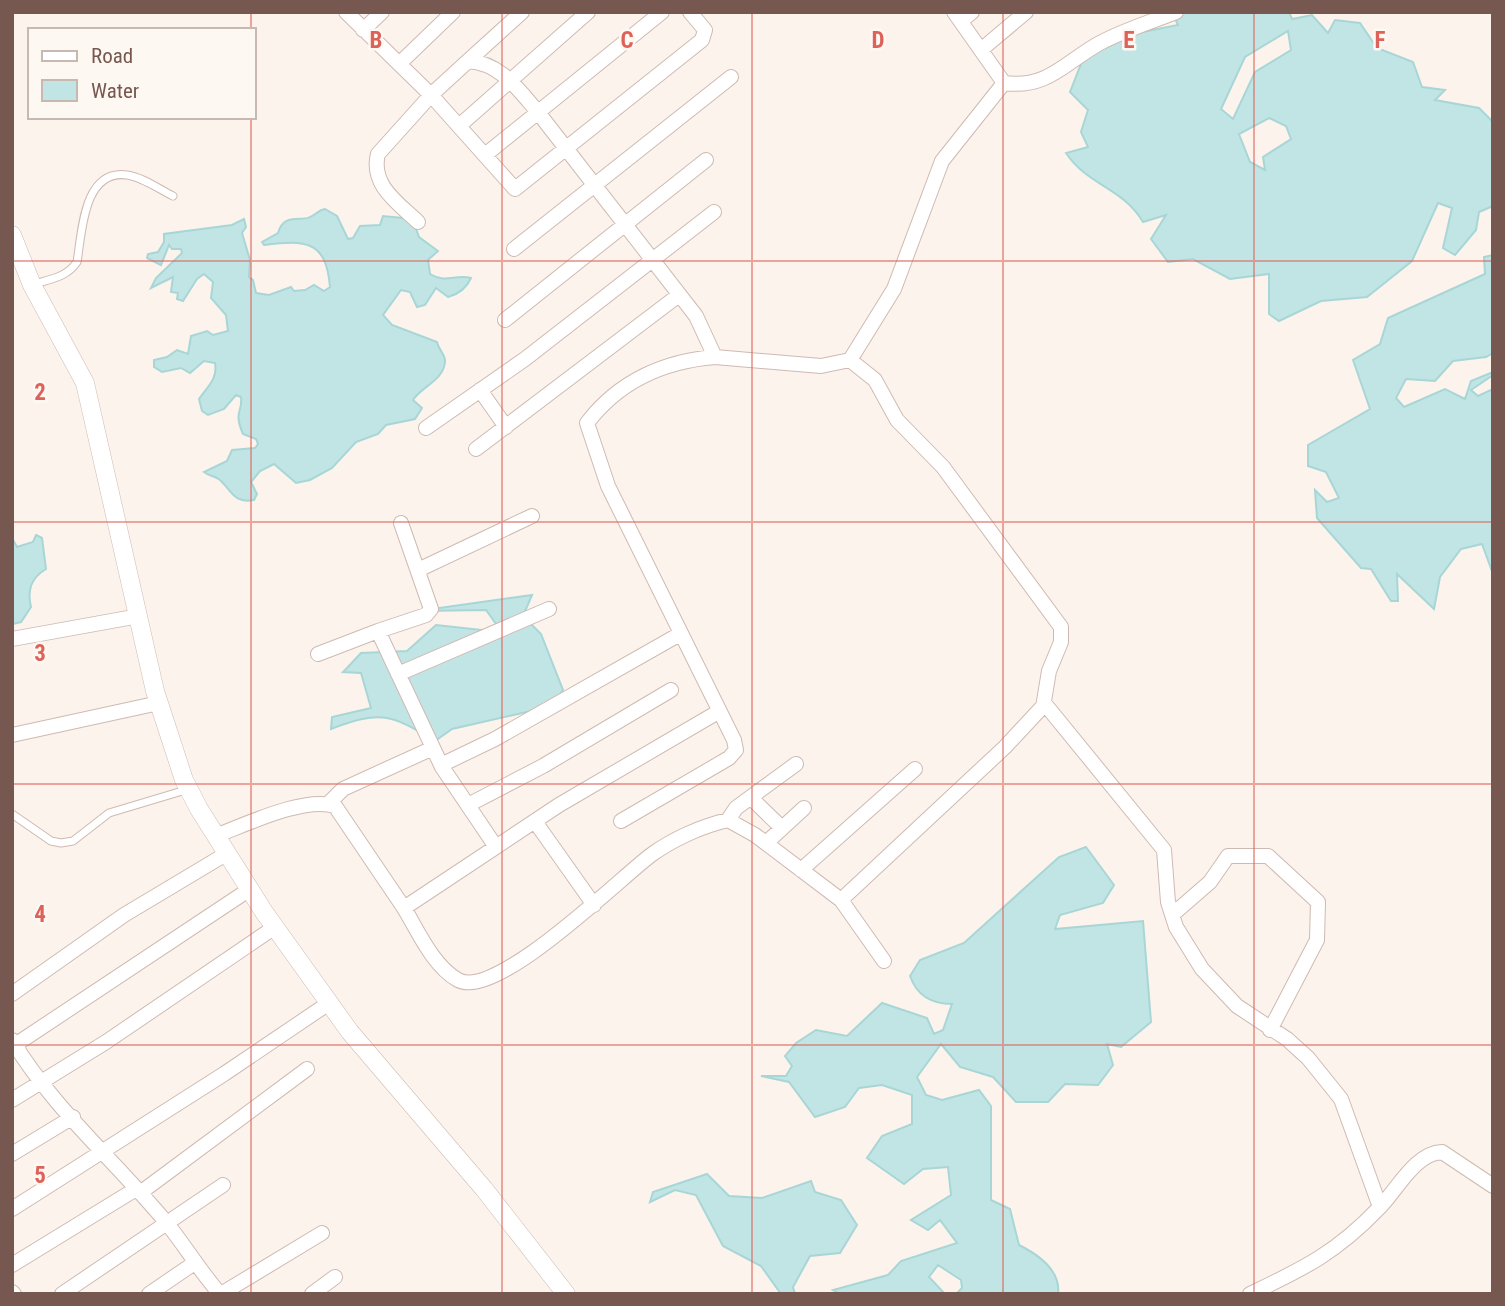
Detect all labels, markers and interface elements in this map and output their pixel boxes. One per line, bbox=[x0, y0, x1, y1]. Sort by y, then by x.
text: B bbox=[370, 27, 382, 54]
text: C bbox=[620, 27, 634, 54]
text: D bbox=[872, 27, 885, 54]
text: E bbox=[1123, 27, 1135, 54]
text: F bbox=[1375, 27, 1386, 54]
legend bbox=[28, 28, 256, 119]
text: Road bbox=[91, 44, 133, 68]
text: Water bbox=[91, 79, 139, 103]
text: 2 bbox=[34, 379, 46, 406]
text: 3 bbox=[34, 640, 46, 667]
text: 4 bbox=[34, 901, 46, 928]
text: 5 bbox=[34, 1162, 46, 1189]

